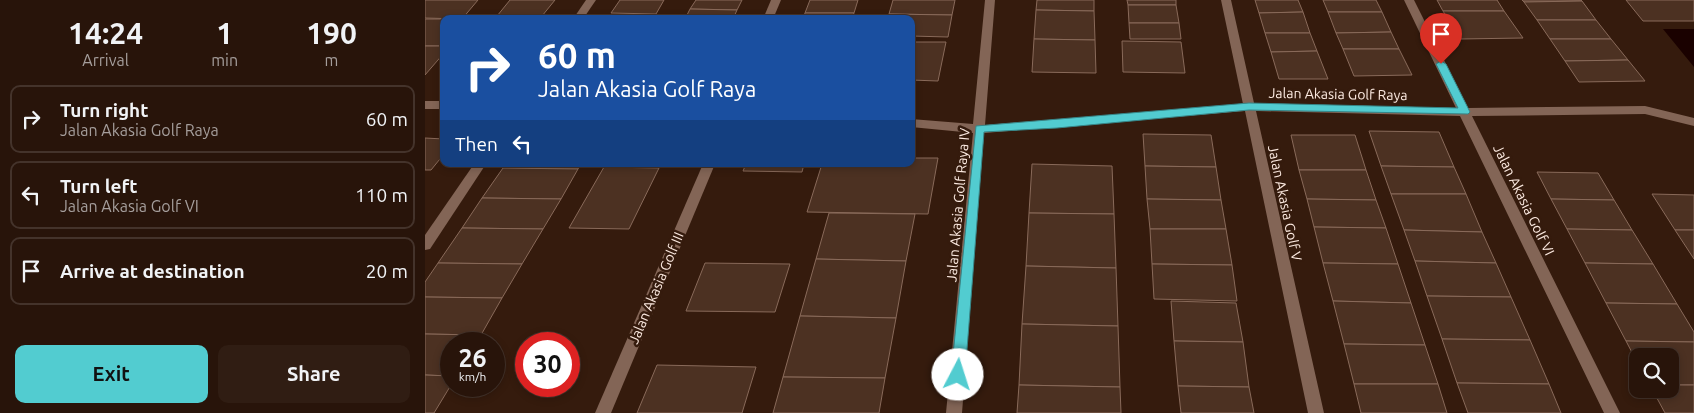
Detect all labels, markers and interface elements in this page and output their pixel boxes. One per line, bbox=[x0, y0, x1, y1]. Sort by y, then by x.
pin bbox=[1420, 13, 1462, 64]
text: 14:24 bbox=[68, 16, 143, 50]
text: 1 bbox=[216, 16, 233, 50]
text: 190 bbox=[306, 16, 357, 50]
icon: arrive bbox=[1427, 20, 1455, 48]
icon: right bbox=[455, 35, 520, 100]
text: 60 m bbox=[538, 35, 616, 75]
text: Arrival bbox=[82, 51, 129, 69]
text: min bbox=[211, 51, 238, 69]
text: m bbox=[325, 51, 338, 69]
text: Jalan Akasia Golf Raya bbox=[538, 76, 756, 101]
street label: Jalan Akasia Golf Raya bbox=[1268, 85, 1408, 103]
text: Turn right bbox=[60, 99, 148, 121]
icon: right bbox=[17, 105, 45, 133]
text: 60 m bbox=[366, 108, 408, 130]
text: Jalan Akasia Golf Raya bbox=[60, 121, 219, 139]
street label: Jalan Akasia Golf Raya IV bbox=[943, 127, 973, 283]
icon: left bbox=[508, 130, 536, 158]
text: Then bbox=[455, 133, 498, 155]
street label: Jalan Akasia Golf VI bbox=[1490, 142, 1558, 258]
street label: Jalan Akasia Golf V bbox=[1265, 144, 1305, 262]
text: Turn left bbox=[60, 175, 138, 197]
icon: left bbox=[17, 181, 45, 209]
text: 110 m bbox=[355, 184, 408, 206]
text: Jalan Akasia Golf VI bbox=[60, 197, 199, 215]
street label: Jalan Akasia Golf III bbox=[625, 230, 687, 346]
icon: arrive bbox=[17, 257, 45, 285]
text: Arrive at destination bbox=[60, 260, 245, 282]
text: 20 m bbox=[366, 260, 408, 282]
speed limit sign: 30 bbox=[515, 332, 580, 397]
text: 26 bbox=[458, 344, 487, 372]
button: Exit bbox=[15, 345, 208, 403]
button: Share bbox=[218, 345, 410, 403]
position arrow bbox=[931, 348, 983, 400]
map controls bbox=[1629, 348, 1679, 398]
button: search bbox=[1629, 348, 1679, 398]
text: km/h bbox=[459, 370, 486, 383]

